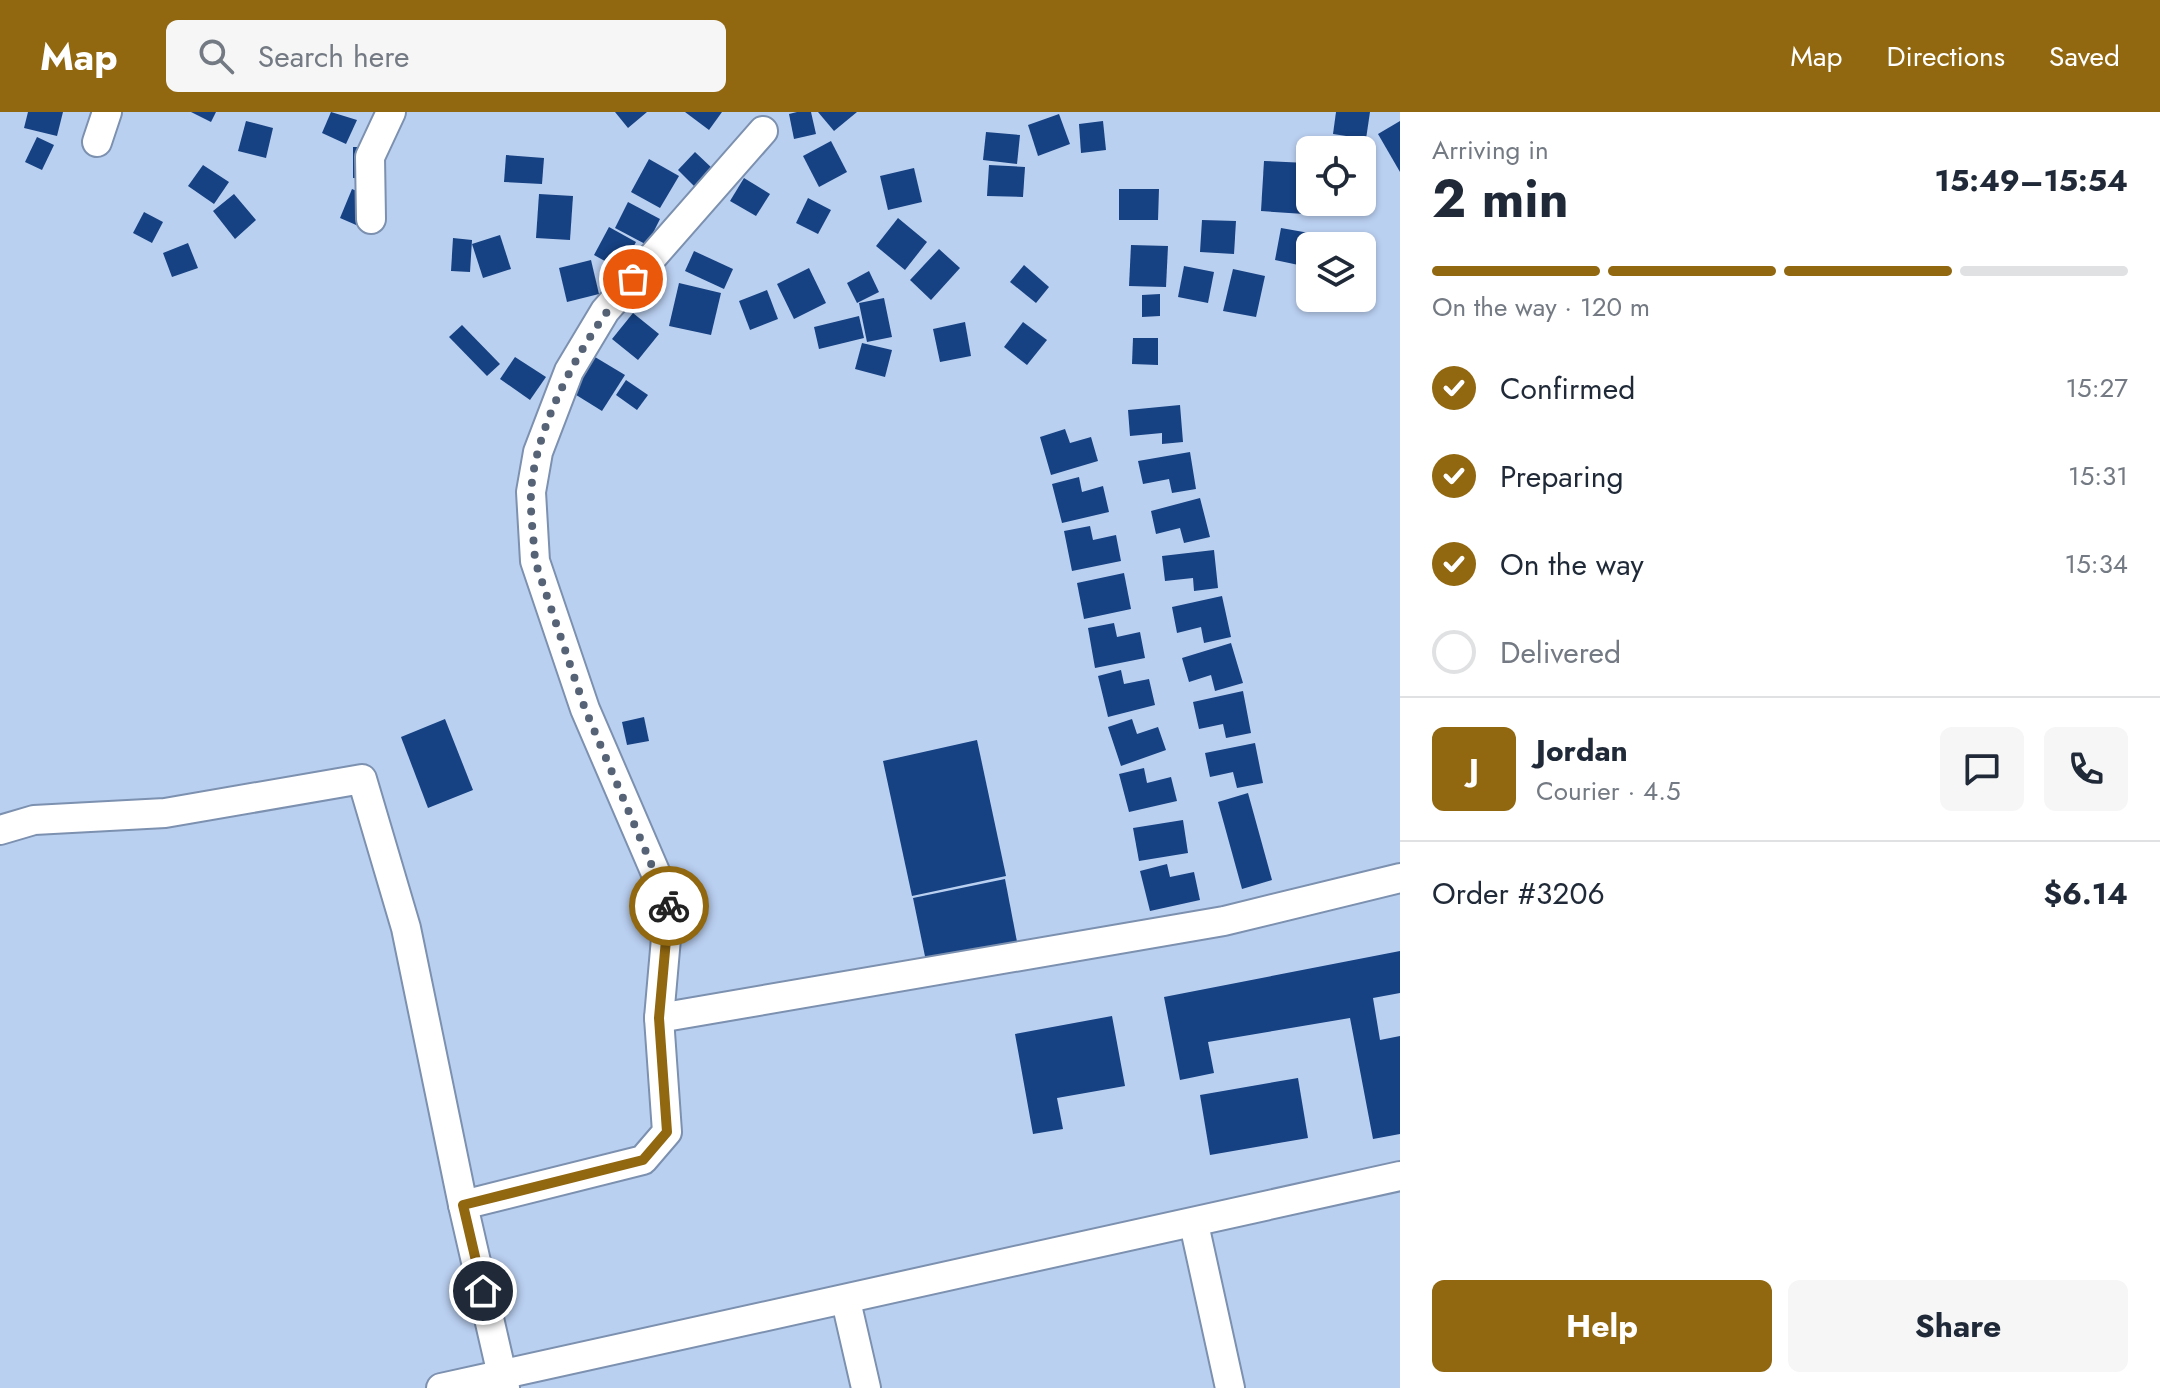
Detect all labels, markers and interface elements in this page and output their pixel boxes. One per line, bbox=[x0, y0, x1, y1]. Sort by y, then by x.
search box bbox=[166, 20, 726, 92]
text: Map bbox=[40, 29, 118, 84]
icon: search bbox=[194, 34, 238, 78]
text: Search here bbox=[258, 35, 410, 78]
text: Map bbox=[1790, 36, 1842, 77]
text: Directions bbox=[1886, 36, 2005, 77]
text: Saved bbox=[2049, 36, 2120, 77]
text: Arriving in bbox=[1432, 131, 1549, 169]
map controls bbox=[1296, 136, 1376, 312]
button: locate bbox=[1296, 136, 1376, 216]
text: 15:49–15:54 bbox=[1935, 159, 2128, 202]
text: 2 min bbox=[1432, 161, 1569, 237]
button: layers bbox=[1296, 232, 1376, 312]
pin bbox=[599, 245, 667, 313]
icon: bag bbox=[611, 257, 655, 301]
text: On the way · 120 m bbox=[1432, 288, 1650, 326]
icon: check bbox=[1432, 366, 1476, 410]
text: Confirmed bbox=[1500, 367, 1635, 410]
text: 15:27 bbox=[2065, 369, 2128, 407]
icon: check bbox=[1432, 454, 1476, 498]
text: Preparing bbox=[1500, 455, 1624, 498]
text: 15:31 bbox=[2068, 457, 2128, 495]
icon: check bbox=[1432, 542, 1476, 586]
text: On the way bbox=[1500, 543, 1644, 586]
text: 15:34 bbox=[2064, 545, 2128, 583]
text: Delivered bbox=[1500, 631, 1621, 674]
button: chat bbox=[1940, 727, 2024, 811]
button: phone bbox=[2044, 727, 2128, 811]
text: Jordan bbox=[1536, 729, 1628, 772]
text: J bbox=[1469, 748, 1479, 791]
text: Courier · 4.5 bbox=[1536, 772, 1681, 810]
courier bbox=[629, 866, 709, 946]
text: Order #3206 bbox=[1432, 872, 1605, 915]
text: $6.14 bbox=[2043, 872, 2128, 915]
icon: bike bbox=[647, 884, 691, 928]
pin bbox=[449, 1257, 517, 1325]
icon: home bbox=[461, 1269, 505, 1313]
button: Help bbox=[1432, 1280, 1772, 1372]
button: Share bbox=[1788, 1280, 2128, 1372]

